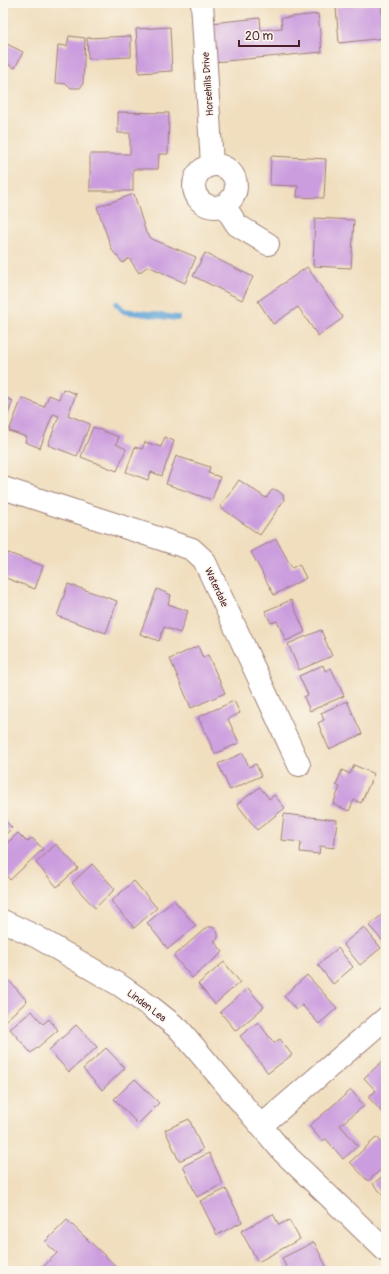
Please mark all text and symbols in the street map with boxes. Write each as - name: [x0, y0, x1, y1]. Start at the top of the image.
- scale bar: [239, 22, 299, 48]
- text: 20 m: [245, 29, 274, 44]
- street label: Horsehills Drive: [200, 52, 216, 116]
- street label: Waterdale: [202, 566, 230, 609]
- street label: Linden Lea: [125, 987, 169, 1025]

